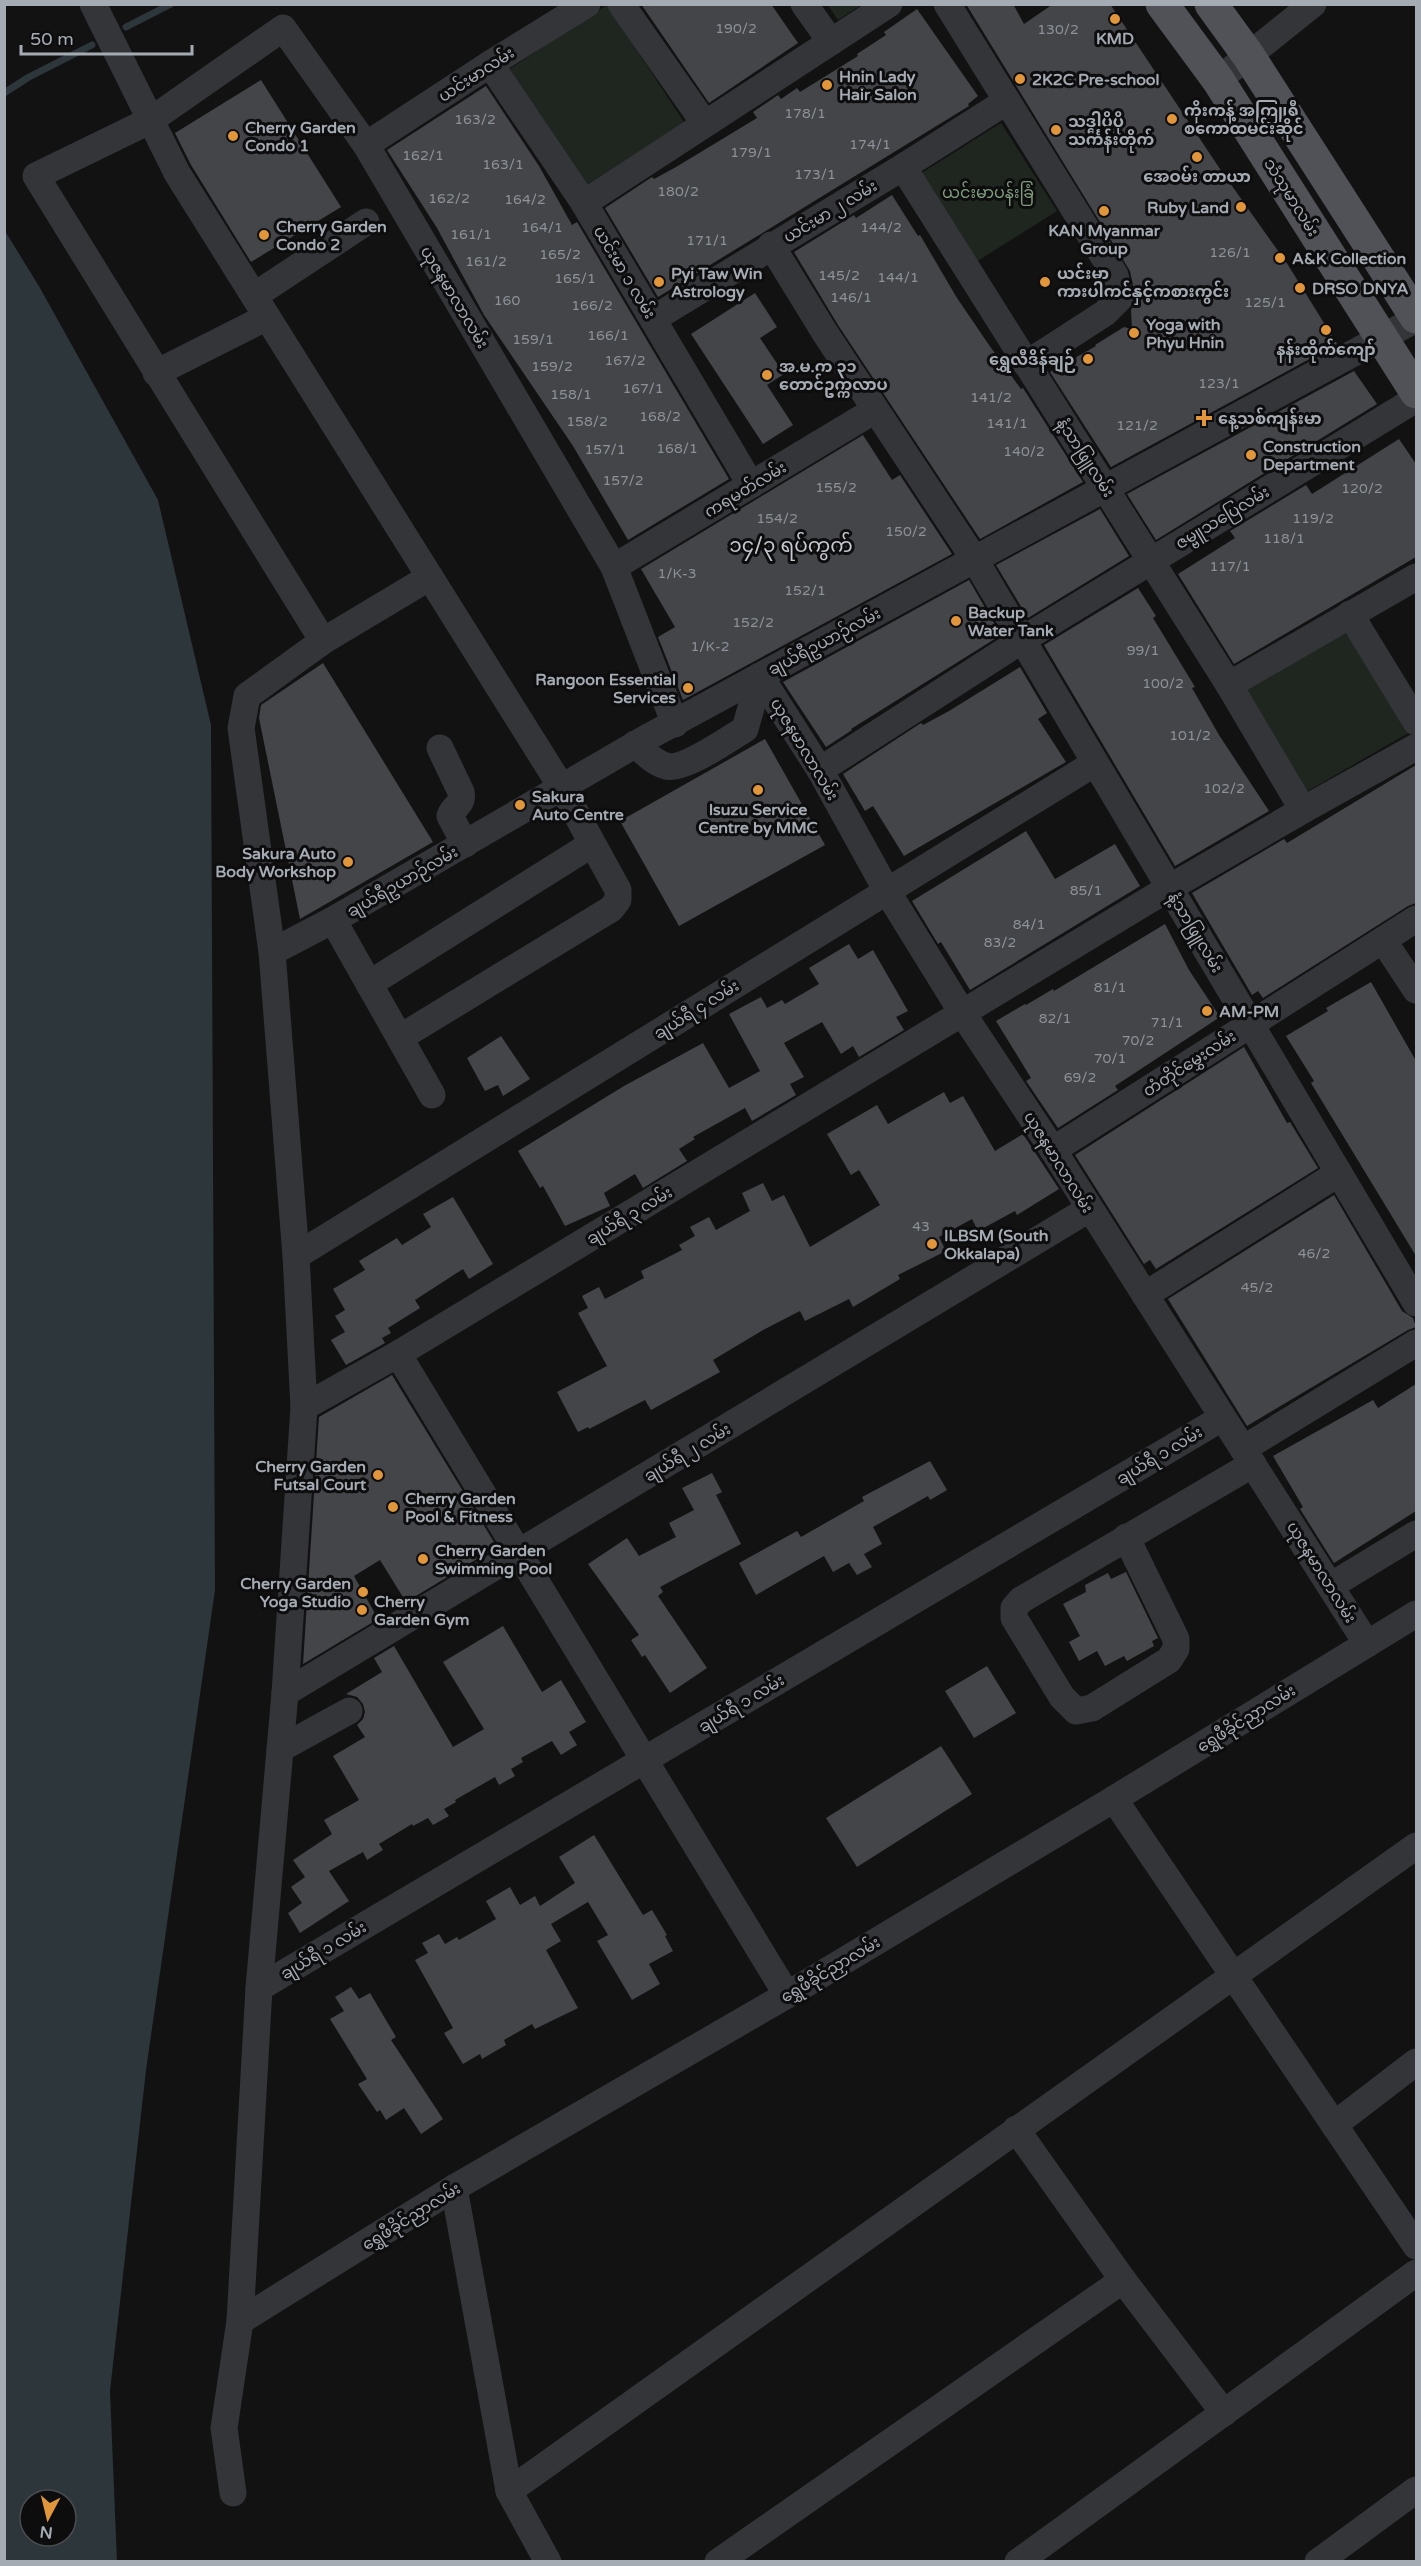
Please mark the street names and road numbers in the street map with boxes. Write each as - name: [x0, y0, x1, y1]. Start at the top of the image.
- street label: ယင်းမာလမ်း: [434, 41, 518, 107]
- street label: သံသုမာလမ်း: [1256, 154, 1325, 242]
- street label: ယင်းမာ ၂ လမ်း: [779, 174, 882, 250]
- street label: ယင်းမာ ၁ လမ်း: [589, 221, 661, 323]
- street label: ယုဇနမာလာလမ်း: [412, 242, 494, 354]
- street label: နံ့သာဖြူလမ်း: [1050, 413, 1120, 503]
- street label: ကရမတ်လမ်း: [700, 456, 792, 525]
- street label: ဇမ္ဗူသပြေလမ်း: [1171, 480, 1275, 557]
- street label: ချယ်ရီဥယာဉ်လမ်း: [764, 602, 886, 683]
- street label: ယုဇနမာလာလမ်း: [762, 694, 844, 806]
- street label: ချယ်ရီဥယာဉ်လမ်း: [342, 840, 463, 924]
- street label: နံ့သာဖြူလမ်း: [1161, 887, 1229, 978]
- street label: ချယ်ရီ ၄ လမ်း: [649, 974, 744, 1046]
- street label: တံတိုင်မွှေးလမ်း: [1138, 1025, 1242, 1105]
- street label: ယုဇနမာလာလမ်း: [1016, 1107, 1099, 1219]
- street label: ချယ်ရီ ၃ လမ်း: [582, 1181, 678, 1252]
- street label: ချယ်ရီ ၂ လမ်း: [640, 1417, 736, 1489]
- street label: ချယ်ရီ ၁ လမ်း: [1112, 1421, 1208, 1492]
- street label: ယုဇနမာလာလမ်း: [1279, 1517, 1362, 1629]
- street label: ချယ်ရီ ၁ လမ်း: [694, 1669, 790, 1740]
- street label: ရွှေဖီခိုင်ညှာလမ်း: [1193, 1679, 1302, 1760]
- street label: ချယ်ရီ ၁ လမ်း: [276, 1916, 372, 1987]
- street label: ရွှေဖီခိုင်ညှာလမ်း: [776, 1931, 886, 2011]
- street label: ရွှေဖီခိုင်ညှာလမ်း: [358, 2177, 467, 2258]

